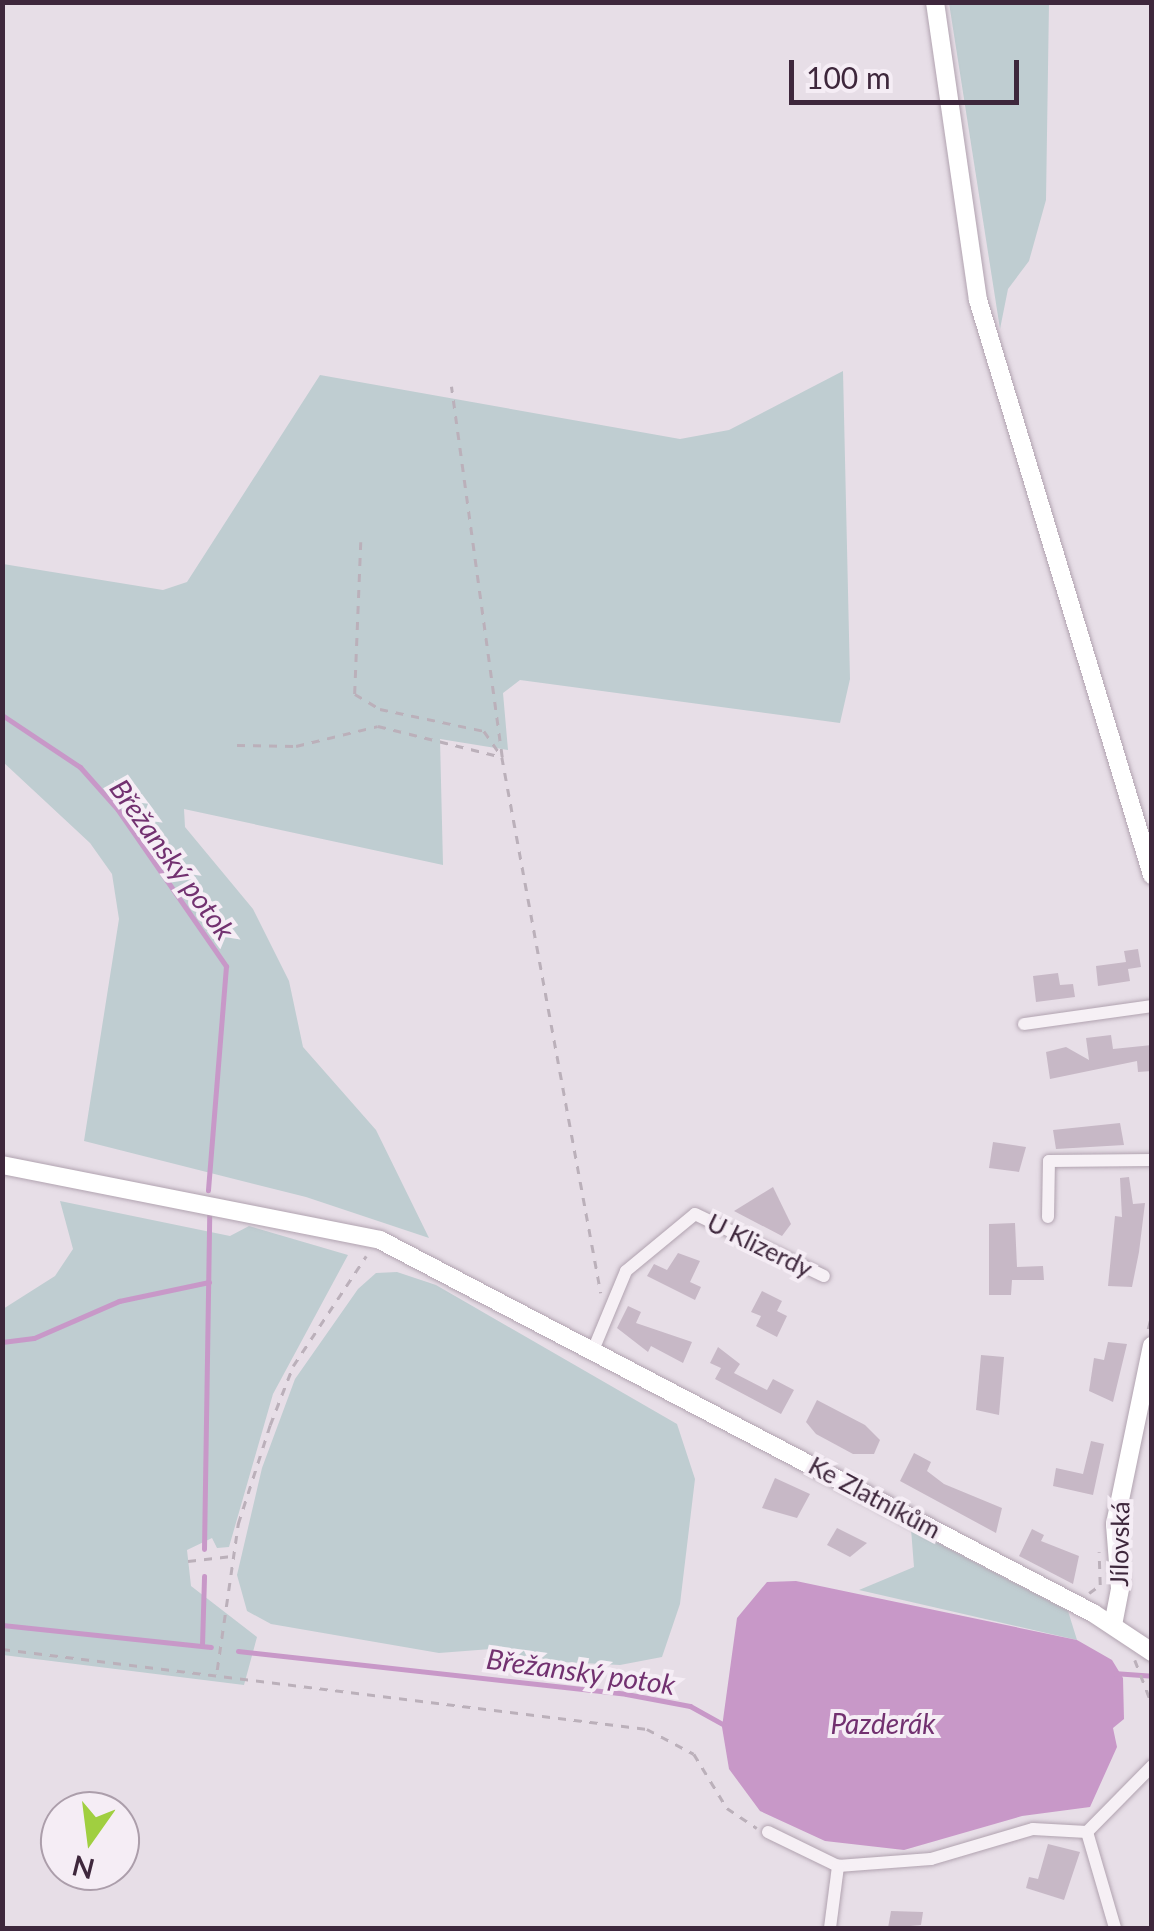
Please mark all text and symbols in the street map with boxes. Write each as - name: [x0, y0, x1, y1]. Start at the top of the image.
- scale bar: [794, 40, 1024, 102]
- text: 100 m: [806, 59, 891, 95]
- water label: Břežanský potok: [103, 772, 243, 946]
- street label: U Klizerdy: [703, 1207, 817, 1283]
- street label: Ke Zlatníkům: [804, 1450, 946, 1544]
- street label: Jílovská: [1103, 1501, 1135, 1587]
- water label: Břežanský potok: [484, 1641, 678, 1701]
- water label: Pazderák: [830, 1706, 936, 1740]
- north arrow: [40, 1791, 140, 1891]
- text: N: [69, 1849, 98, 1887]

